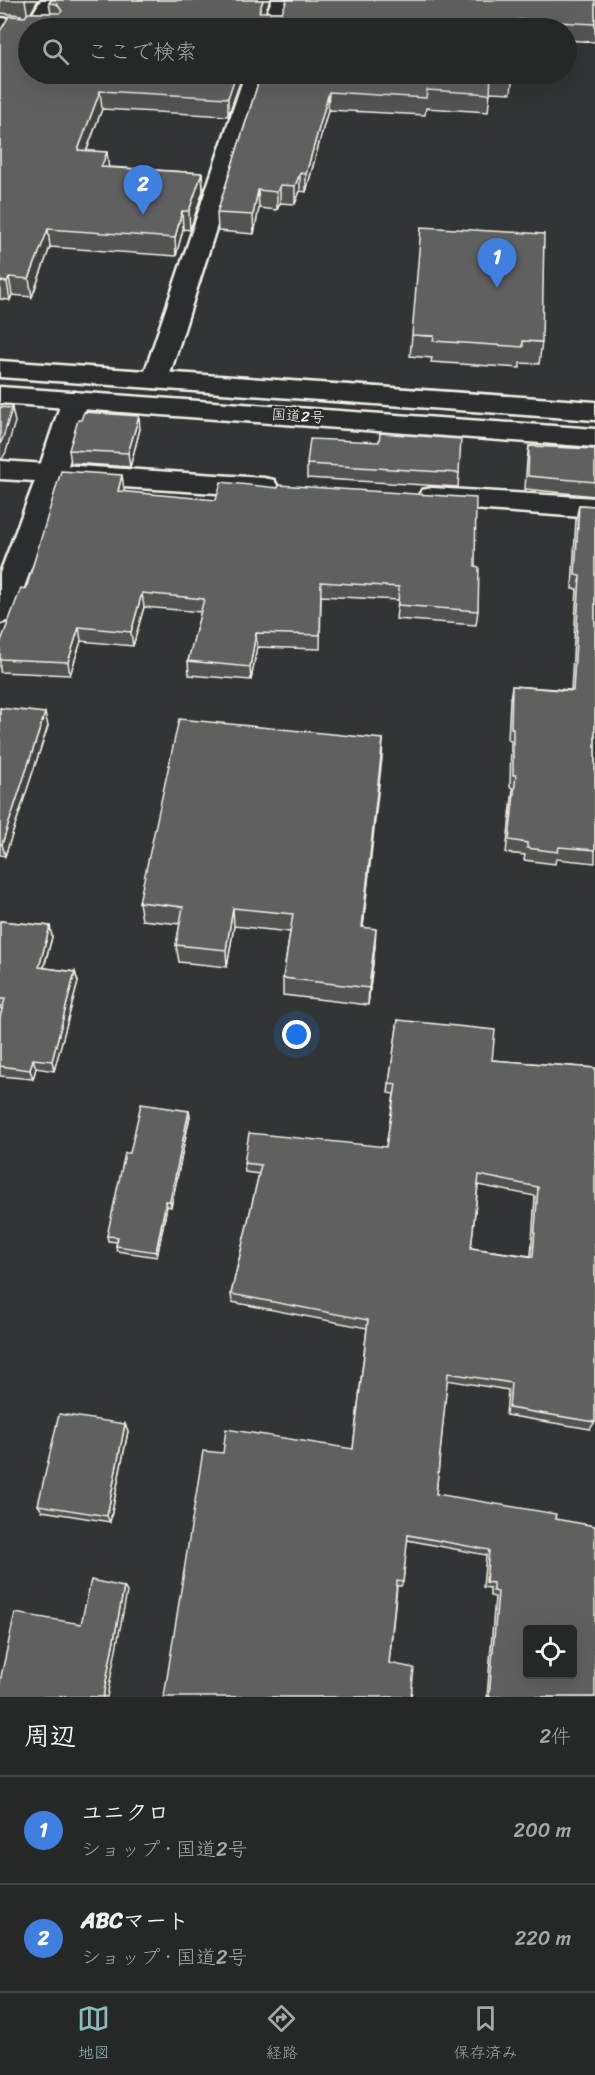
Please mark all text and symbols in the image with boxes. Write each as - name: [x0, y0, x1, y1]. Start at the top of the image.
- search box: [18, 18, 577, 84]
- text: ここで検索: [87, 32, 197, 71]
- icon: search: [39, 35, 72, 68]
- pin: 2: [124, 166, 162, 215]
- pin: 1: [478, 238, 516, 288]
- street label: 国道2号: [270, 401, 326, 431]
- your location: [282, 1020, 311, 1049]
- map controls: [523, 1625, 577, 1679]
- button: locate: [523, 1625, 577, 1679]
- text: 周辺: [24, 1713, 76, 1759]
- text: 2件: [539, 1719, 571, 1754]
- text: ユニクロ: [81, 1793, 169, 1832]
- text: 1: [39, 1813, 48, 1848]
- text: 200 m: [514, 1813, 571, 1848]
- text: ショップ · 国道2号: [81, 1832, 248, 1867]
- text: ABCマート: [81, 1901, 189, 1940]
- text: 2: [38, 1921, 49, 1956]
- text: 220 m: [515, 1921, 571, 1956]
- text: ショップ · 国道2号: [81, 1940, 248, 1975]
- tab: 地図: [77, 2002, 110, 2067]
- tab: 経路: [265, 2002, 298, 2067]
- tab: 保存済み: [453, 2002, 517, 2067]

